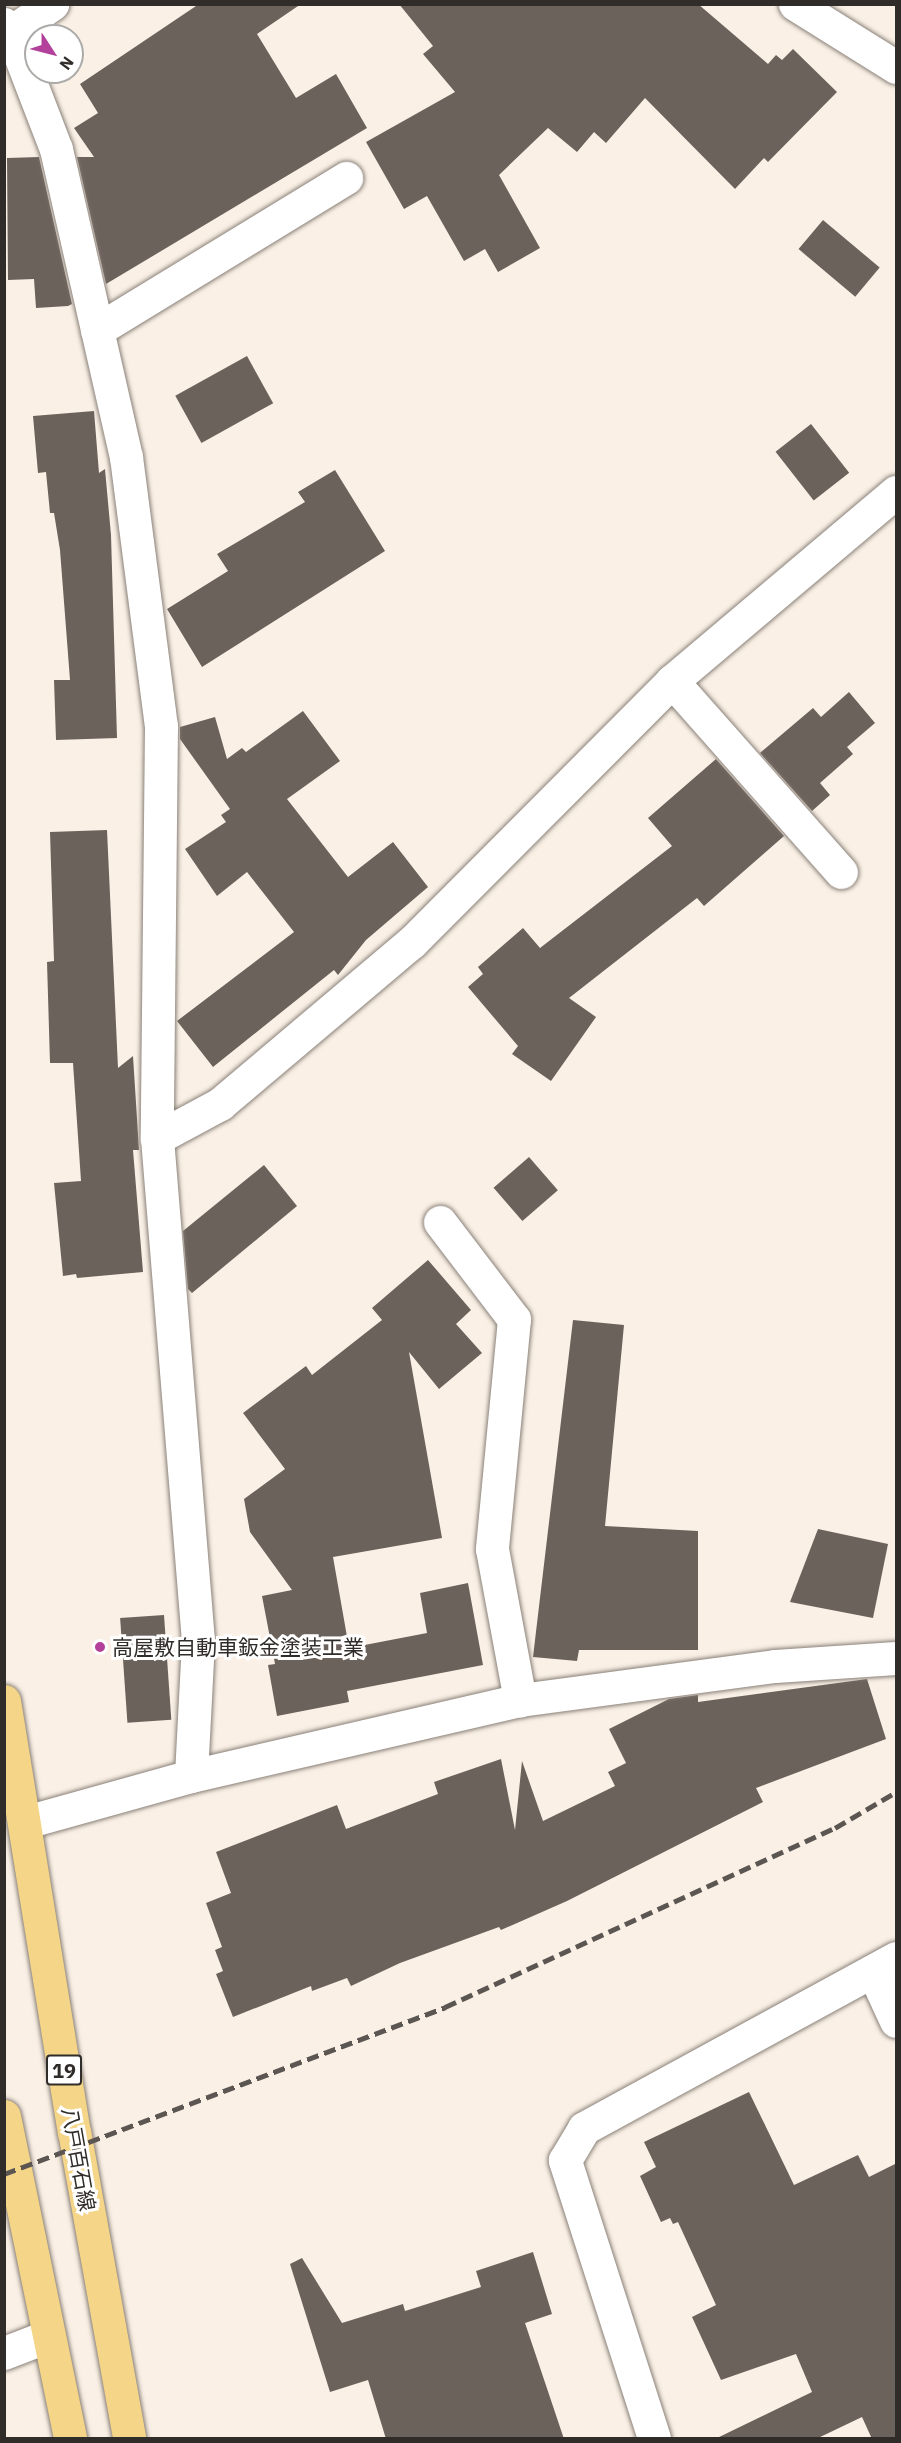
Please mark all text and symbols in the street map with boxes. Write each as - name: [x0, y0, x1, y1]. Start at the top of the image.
- north arrow: [24, 24, 84, 84]
- text: N: [55, 53, 78, 74]
- place label: 高屋敷自動車鈑金塗装工業: [112, 1634, 364, 1660]
- marker: 高屋敷自動車鈑金塗装工業: [93, 1640, 107, 1654]
- road number: 19: [46, 2053, 82, 2087]
- street label: 八戸百石線: [57, 2105, 101, 2213]

